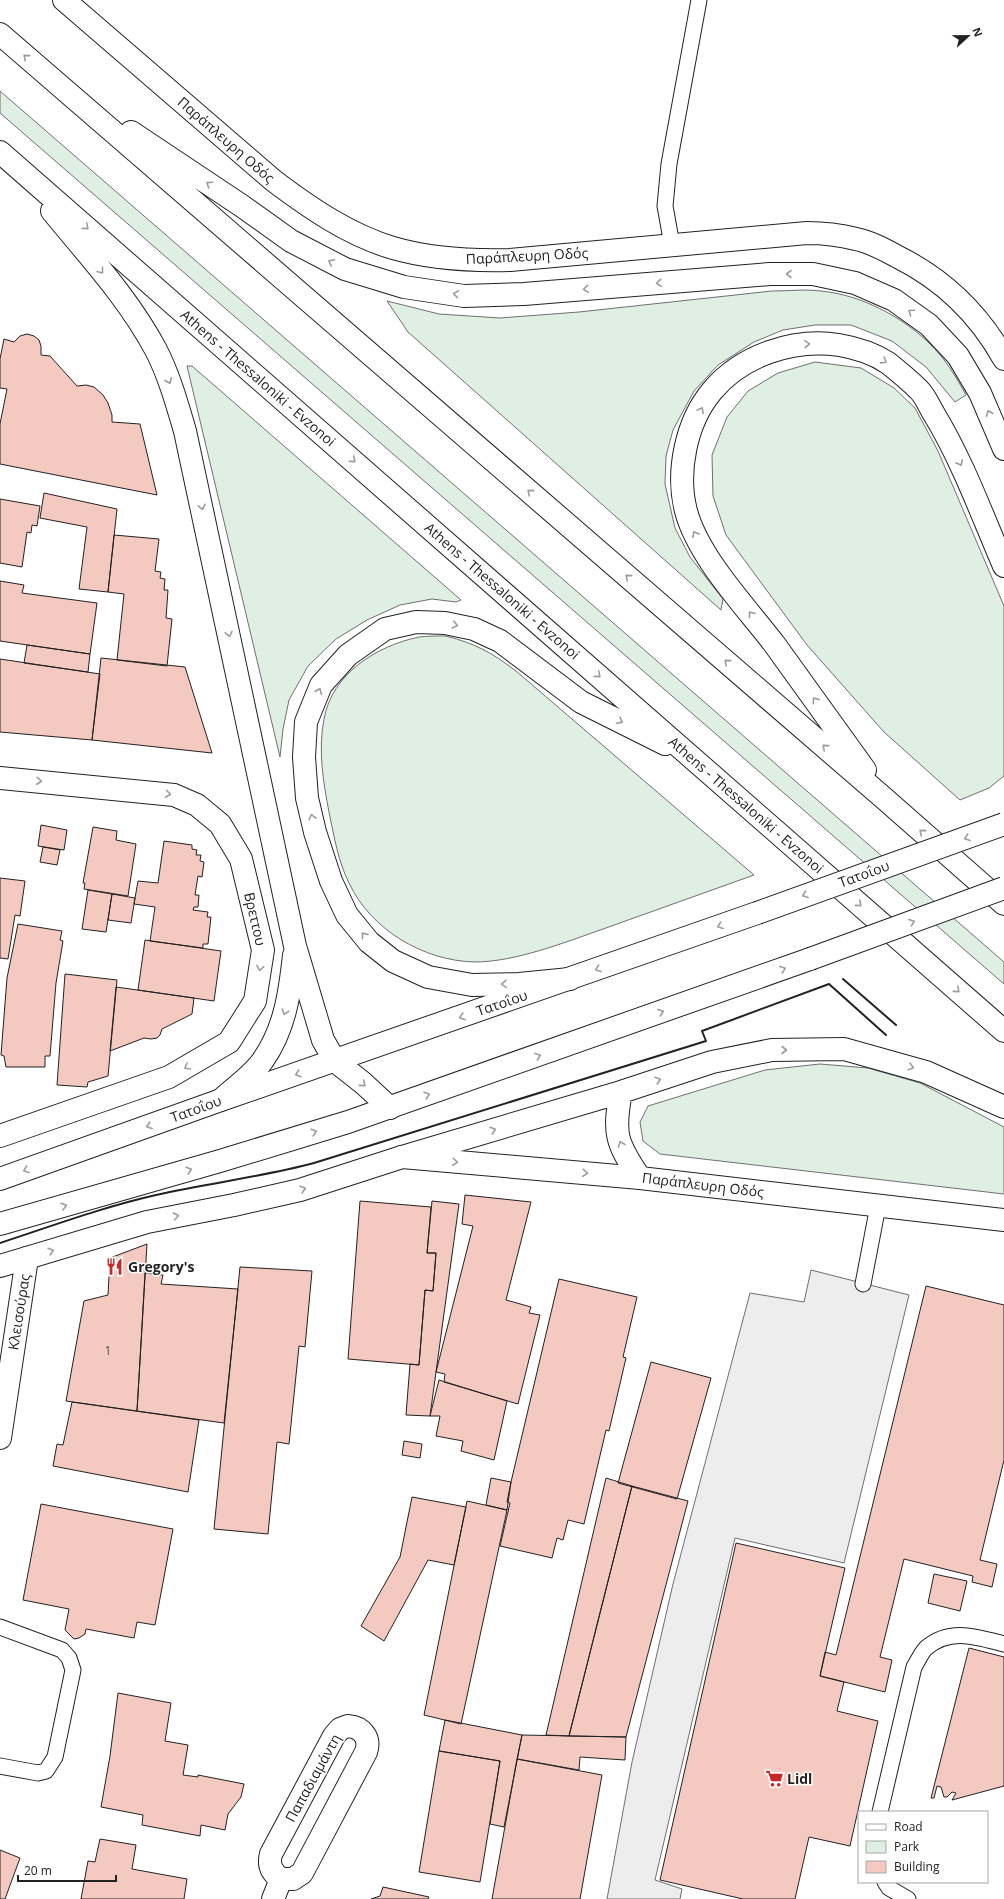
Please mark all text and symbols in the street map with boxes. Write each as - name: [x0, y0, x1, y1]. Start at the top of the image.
- north arrow: [948, 16, 988, 56]
- text: N: [969, 25, 986, 39]
- one-way arrow: [23, 54, 30, 61]
- street label: Παράπλευρη Οδός: [174, 92, 279, 187]
- one-way arrow: [206, 181, 213, 189]
- one-way arrow: [81, 223, 89, 230]
- street label: Παράπλευρη Οδός: [465, 243, 589, 268]
- one-way arrow: [328, 259, 336, 267]
- one-way arrow: [96, 267, 103, 274]
- one-way arrow: [786, 270, 792, 278]
- one-way arrow: [656, 278, 662, 287]
- one-way arrow: [583, 284, 589, 293]
- one-way arrow: [453, 290, 459, 299]
- street label: Athens - Thessaloniki - Evzonoi: [177, 305, 340, 450]
- one-way arrow: [908, 310, 915, 317]
- one-way arrow: [804, 340, 810, 349]
- one-way arrow: [879, 356, 886, 363]
- one-way arrow: [164, 377, 172, 384]
- one-way arrow: [696, 407, 704, 414]
- one-way arrow: [986, 410, 994, 418]
- one-way arrow: [348, 456, 355, 463]
- one-way arrow: [955, 459, 963, 466]
- one-way arrow: [527, 490, 535, 497]
- one-way arrow: [197, 503, 205, 510]
- street label: Athens - Thessaloniki - Evzonoi: [421, 518, 584, 663]
- one-way arrow: [692, 531, 700, 538]
- one-way arrow: [626, 575, 633, 582]
- one-way arrow: [748, 611, 756, 618]
- one-way arrow: [451, 620, 458, 628]
- one-way arrow: [225, 631, 233, 637]
- one-way arrow: [724, 660, 731, 667]
- one-way arrow: [593, 670, 601, 678]
- one-way arrow: [314, 687, 322, 695]
- one-way arrow: [812, 697, 819, 704]
- one-way arrow: [615, 716, 623, 724]
- street label: Athens - Thessaloniki - Evzonoi: [665, 732, 828, 877]
- one-way arrow: [822, 744, 830, 752]
- one-way arrow: [36, 777, 42, 786]
- one-way arrow: [165, 789, 171, 798]
- one-way arrow: [308, 814, 316, 821]
- one-way arrow: [920, 829, 927, 836]
- one-way arrow: [964, 833, 971, 841]
- street label: Τατοΐου: [836, 856, 892, 892]
- street label: Βρεττου: [240, 890, 271, 948]
- one-way arrow: [802, 891, 809, 899]
- one-way arrow: [855, 899, 862, 906]
- one-way arrow: [909, 918, 916, 926]
- one-way arrow: [717, 921, 724, 929]
- one-way arrow: [361, 933, 368, 940]
- one-way arrow: [256, 965, 265, 972]
- one-way arrow: [594, 965, 601, 973]
- one-way arrow: [780, 965, 787, 973]
- one-way arrow: [501, 980, 507, 989]
- street label: Τατοΐου: [474, 985, 530, 1020]
- one-way arrow: [952, 985, 960, 992]
- one-way arrow: [281, 1008, 290, 1015]
- one-way arrow: [657, 1008, 664, 1017]
- one-way arrow: [458, 1012, 465, 1021]
- one-way arrow: [781, 1046, 787, 1054]
- one-way arrow: [535, 1052, 542, 1060]
- one-way arrow: [184, 1062, 191, 1069]
- one-way arrow: [908, 1063, 914, 1071]
- one-way arrow: [294, 1069, 301, 1077]
- one-way arrow: [654, 1076, 661, 1084]
- one-way arrow: [359, 1079, 366, 1086]
- street label: Τατοΐου: [168, 1091, 224, 1127]
- one-way arrow: [424, 1091, 431, 1100]
- one-way arrow: [145, 1121, 152, 1129]
- one-way arrow: [489, 1126, 496, 1135]
- one-way arrow: [310, 1128, 317, 1137]
- one-way arrow: [617, 1140, 625, 1147]
- one-way arrow: [452, 1157, 458, 1166]
- one-way arrow: [23, 1165, 30, 1173]
- one-way arrow: [186, 1166, 193, 1175]
- one-way arrow: [582, 1168, 588, 1177]
- street label: Παράπλευρη Οδός: [641, 1168, 765, 1201]
- one-way arrow: [299, 1185, 306, 1194]
- one-way arrow: [61, 1202, 68, 1211]
- one-way arrow: [173, 1212, 179, 1221]
- one-way arrow: [47, 1247, 54, 1256]
- restaurant icon: Gregory's: [105, 1257, 125, 1277]
- place label: Gregory's: [128, 1257, 194, 1276]
- street label: Κλεισούρας: [3, 1272, 34, 1351]
- house number: 1: [105, 1342, 111, 1359]
- street label: Παπαδιαμάντη: [280, 1730, 345, 1825]
- supermarket icon: Lidl: [764, 1769, 784, 1789]
- place label: Lidl: [787, 1769, 812, 1788]
- legend: [858, 1811, 988, 1883]
- text: Road: [894, 1818, 923, 1835]
- text: Park: [894, 1838, 920, 1855]
- scale bar: [18, 1857, 116, 1883]
- text: Building: [894, 1858, 940, 1875]
- text: 20 m: [24, 1862, 52, 1879]

